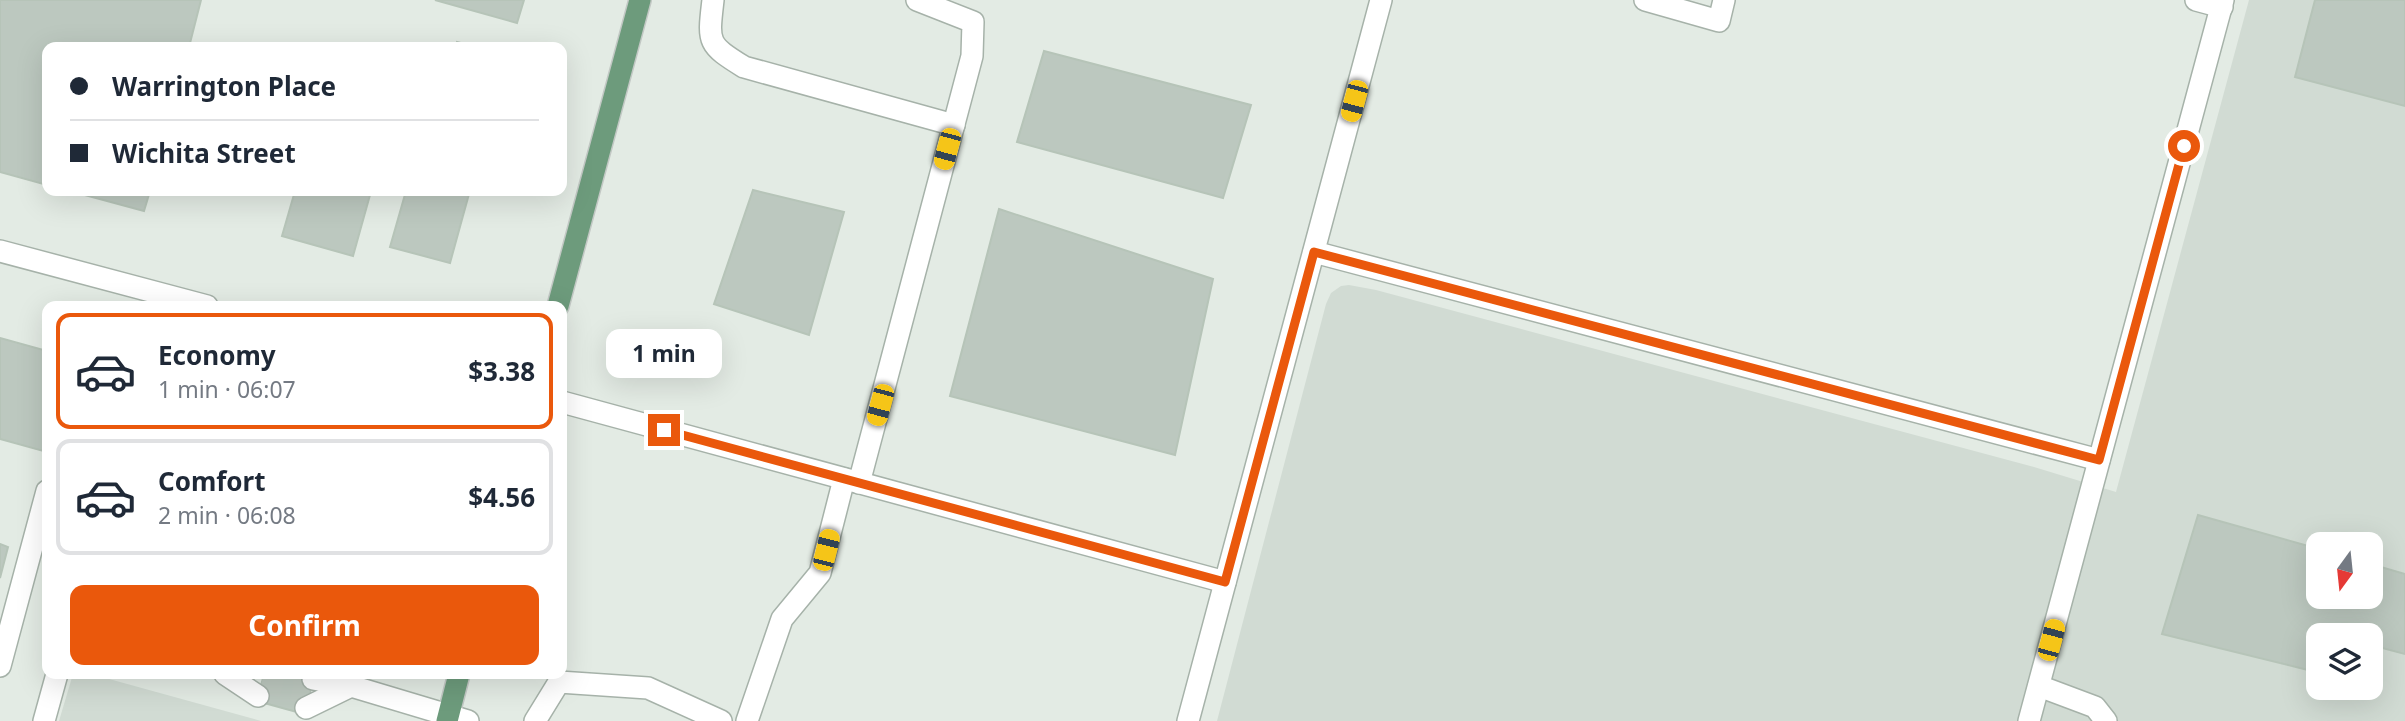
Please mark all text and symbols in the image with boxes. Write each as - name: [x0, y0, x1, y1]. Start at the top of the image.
- text: Warrington Place: [112, 68, 336, 104]
- car: [1339, 78, 1370, 124]
- car: [932, 126, 963, 172]
- route start: [2168, 130, 2200, 162]
- text: Wichita Street: [112, 135, 296, 171]
- callout: 1 min: [606, 328, 722, 378]
- text: Economy: [158, 337, 276, 373]
- text: 1 min: [632, 337, 696, 369]
- icon: car: [74, 340, 137, 403]
- text: $3.38: [468, 353, 535, 389]
- text: 1 min · 06:07: [158, 373, 296, 405]
- car: [865, 382, 896, 428]
- route end: [648, 414, 680, 446]
- text: Comfort: [158, 463, 266, 499]
- icon: car: [74, 466, 137, 529]
- text: $4.56: [468, 479, 535, 515]
- text: 2 min · 06:08: [158, 499, 296, 531]
- car: [811, 527, 842, 573]
- north arrow: [2306, 532, 2384, 609]
- map controls: [2306, 532, 2383, 700]
- button: Confirm: [70, 585, 539, 665]
- car: [2036, 617, 2067, 663]
- button: layers: [2306, 623, 2383, 700]

